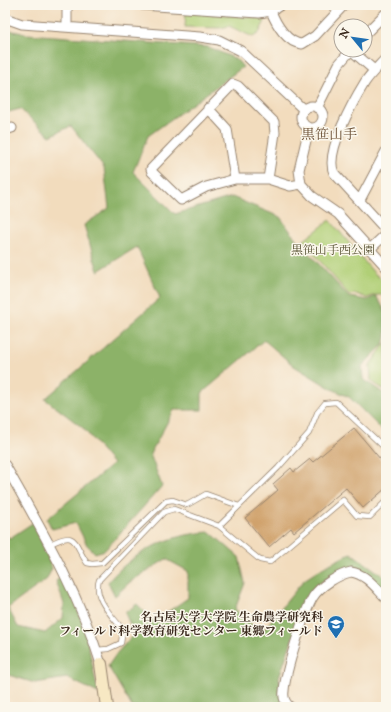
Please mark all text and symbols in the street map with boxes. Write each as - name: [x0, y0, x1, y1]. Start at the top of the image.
- north arrow: [333, 18, 373, 58]
- text: N: [336, 26, 354, 42]
- district label: 黒笹山手: [301, 126, 357, 144]
- park label: 黒笹山手西公園: [291, 243, 375, 258]
- place label: 名古屋大学大学院 生命農学研究科 フィールド科学教育研究センター 東郷フィールド: [59, 610, 324, 639]
- school or university icon: 名古屋大学大学院 生命農学研究科 フィールド科学教育研究センター 東郷フィールド: [326, 614, 346, 639]

